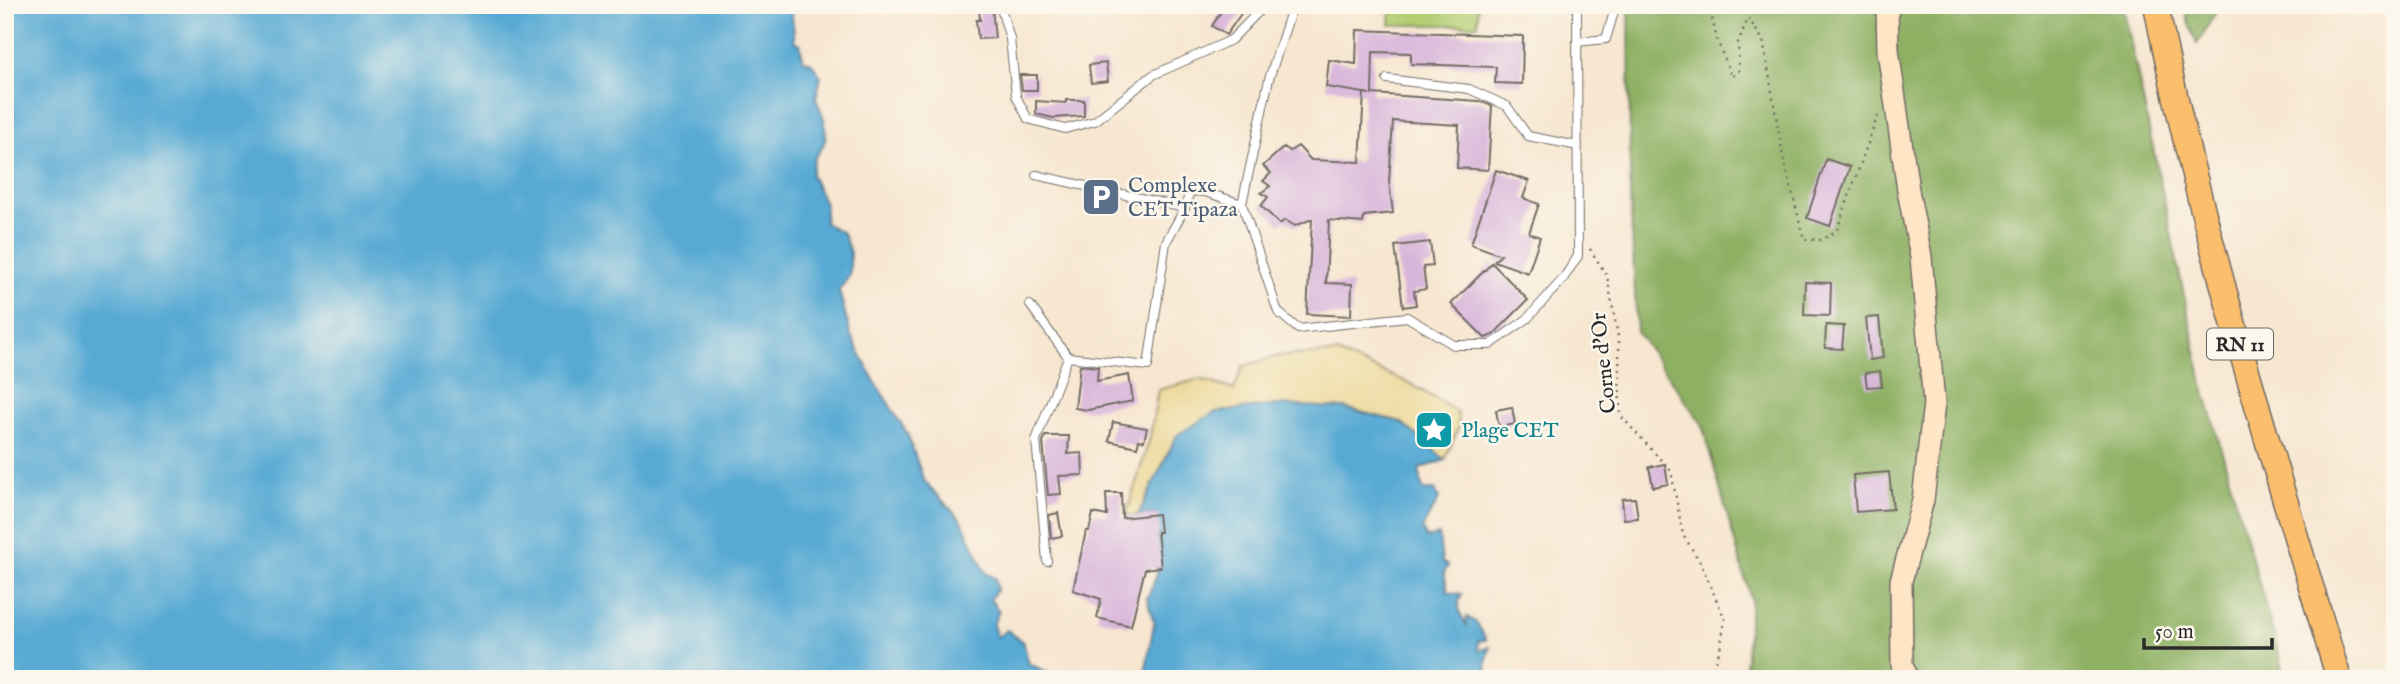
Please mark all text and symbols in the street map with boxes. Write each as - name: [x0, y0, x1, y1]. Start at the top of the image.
- place label: Complexe CET Tipaza: [1128, 173, 1238, 224]
- parking icon: Complexe CET Tipaza: [1080, 176, 1122, 218]
- street label: Corne d'Or: [1586, 311, 1623, 415]
- road number: RN 11: [2207, 328, 2273, 360]
- place icon: Plage CET: [1413, 409, 1455, 451]
- place label: Plage CET: [1461, 418, 1559, 445]
- scale bar: [2144, 607, 2272, 651]
- text: 50 m: [2155, 619, 2194, 646]

